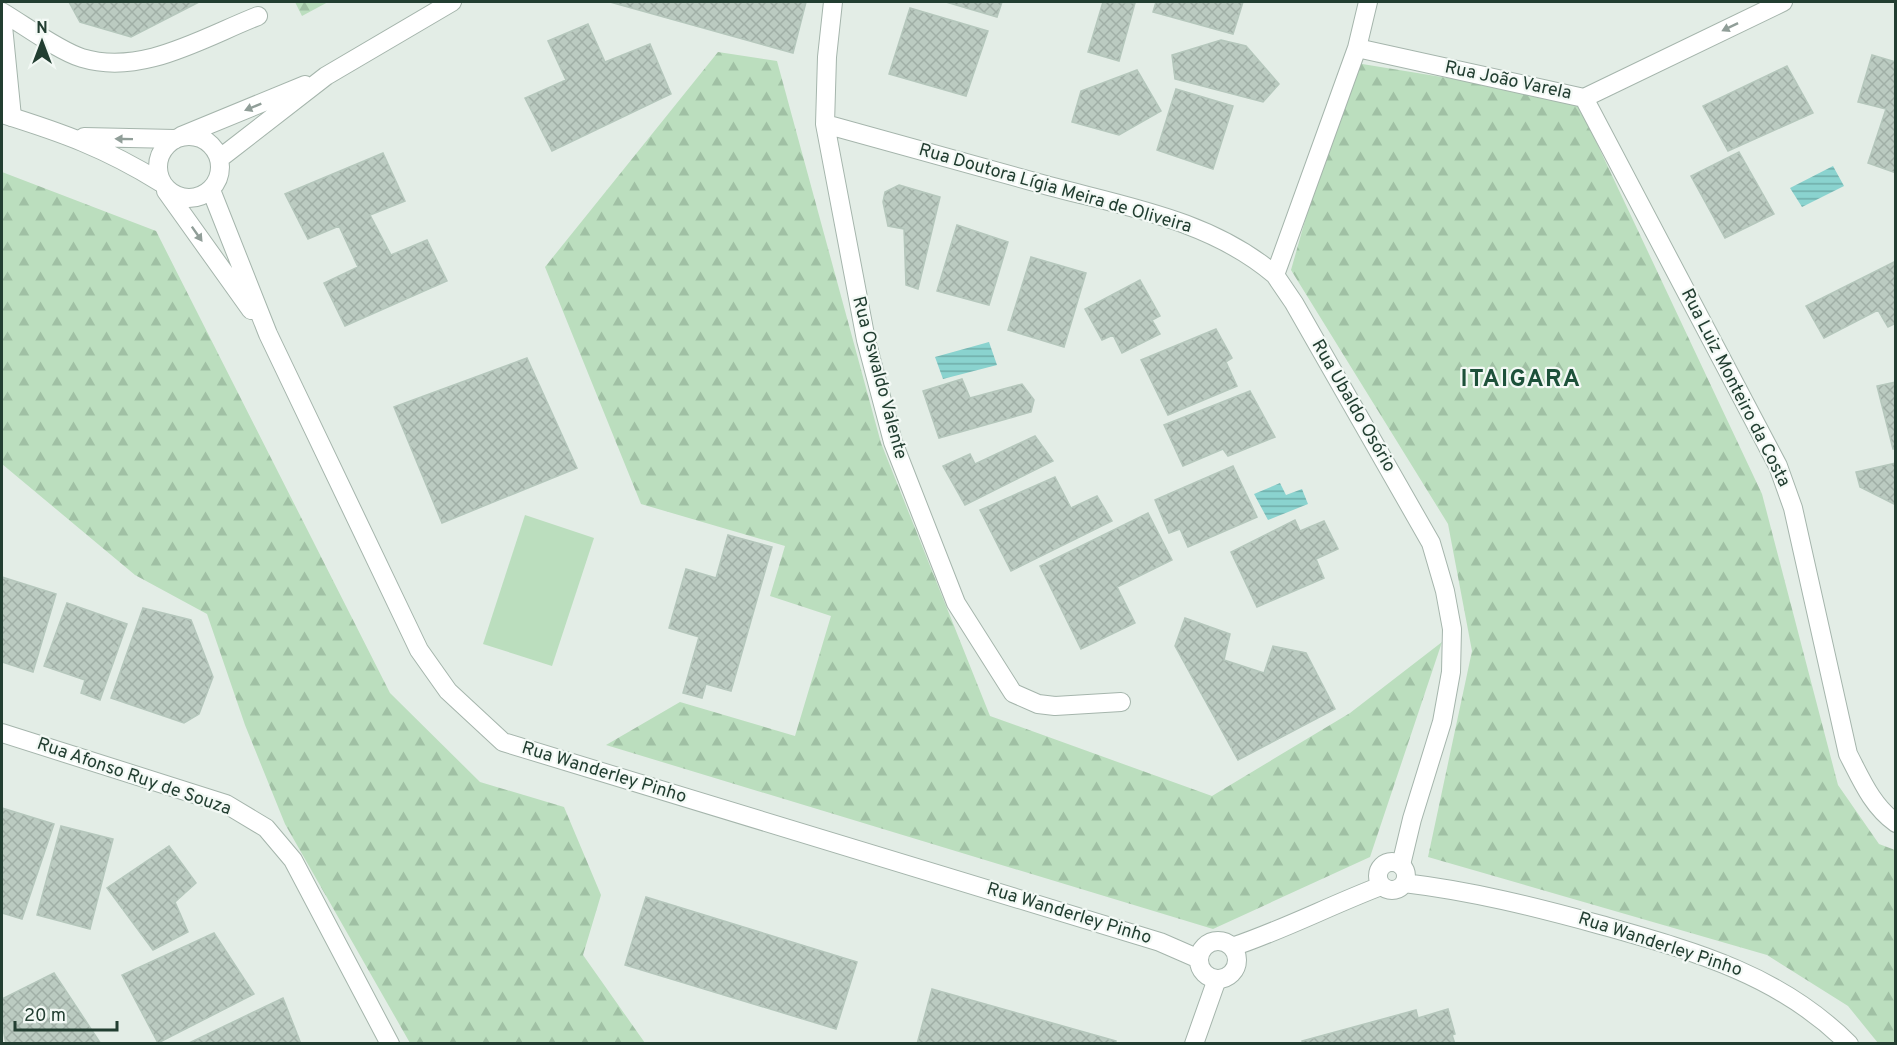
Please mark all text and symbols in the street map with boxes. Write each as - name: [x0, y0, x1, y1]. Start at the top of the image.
- north arrow: [12, 12, 72, 72]
- text: N: [36, 19, 48, 39]
- one-way arrow: [1721, 22, 1738, 32]
- street label: Rua João Varela: [1442, 56, 1574, 106]
- one-way arrow: [244, 103, 262, 112]
- one-way arrow: [115, 134, 134, 143]
- street label: Rua Doutora Lígia Meira de Oliveira: [916, 139, 1194, 239]
- one-way arrow: [191, 226, 203, 242]
- street label: Rua Luiz Monteiro da Costa: [1675, 285, 1795, 491]
- street label: Rua Oswaldo Valente: [846, 294, 912, 462]
- street label: Rua Ubaldo Osório: [1306, 336, 1400, 476]
- district label: ITAIGARA: [1461, 365, 1581, 395]
- street label: Rua Afonso Ruy de Souza: [34, 733, 234, 821]
- street label: Rua Wanderley Pinho: [519, 737, 689, 809]
- street label: Rua Wanderley Pinho: [984, 878, 1154, 950]
- street label: Rua Wanderley Pinho: [1575, 908, 1745, 982]
- scale bar: [15, 994, 117, 1032]
- text: 20 m: [24, 1005, 66, 1028]

